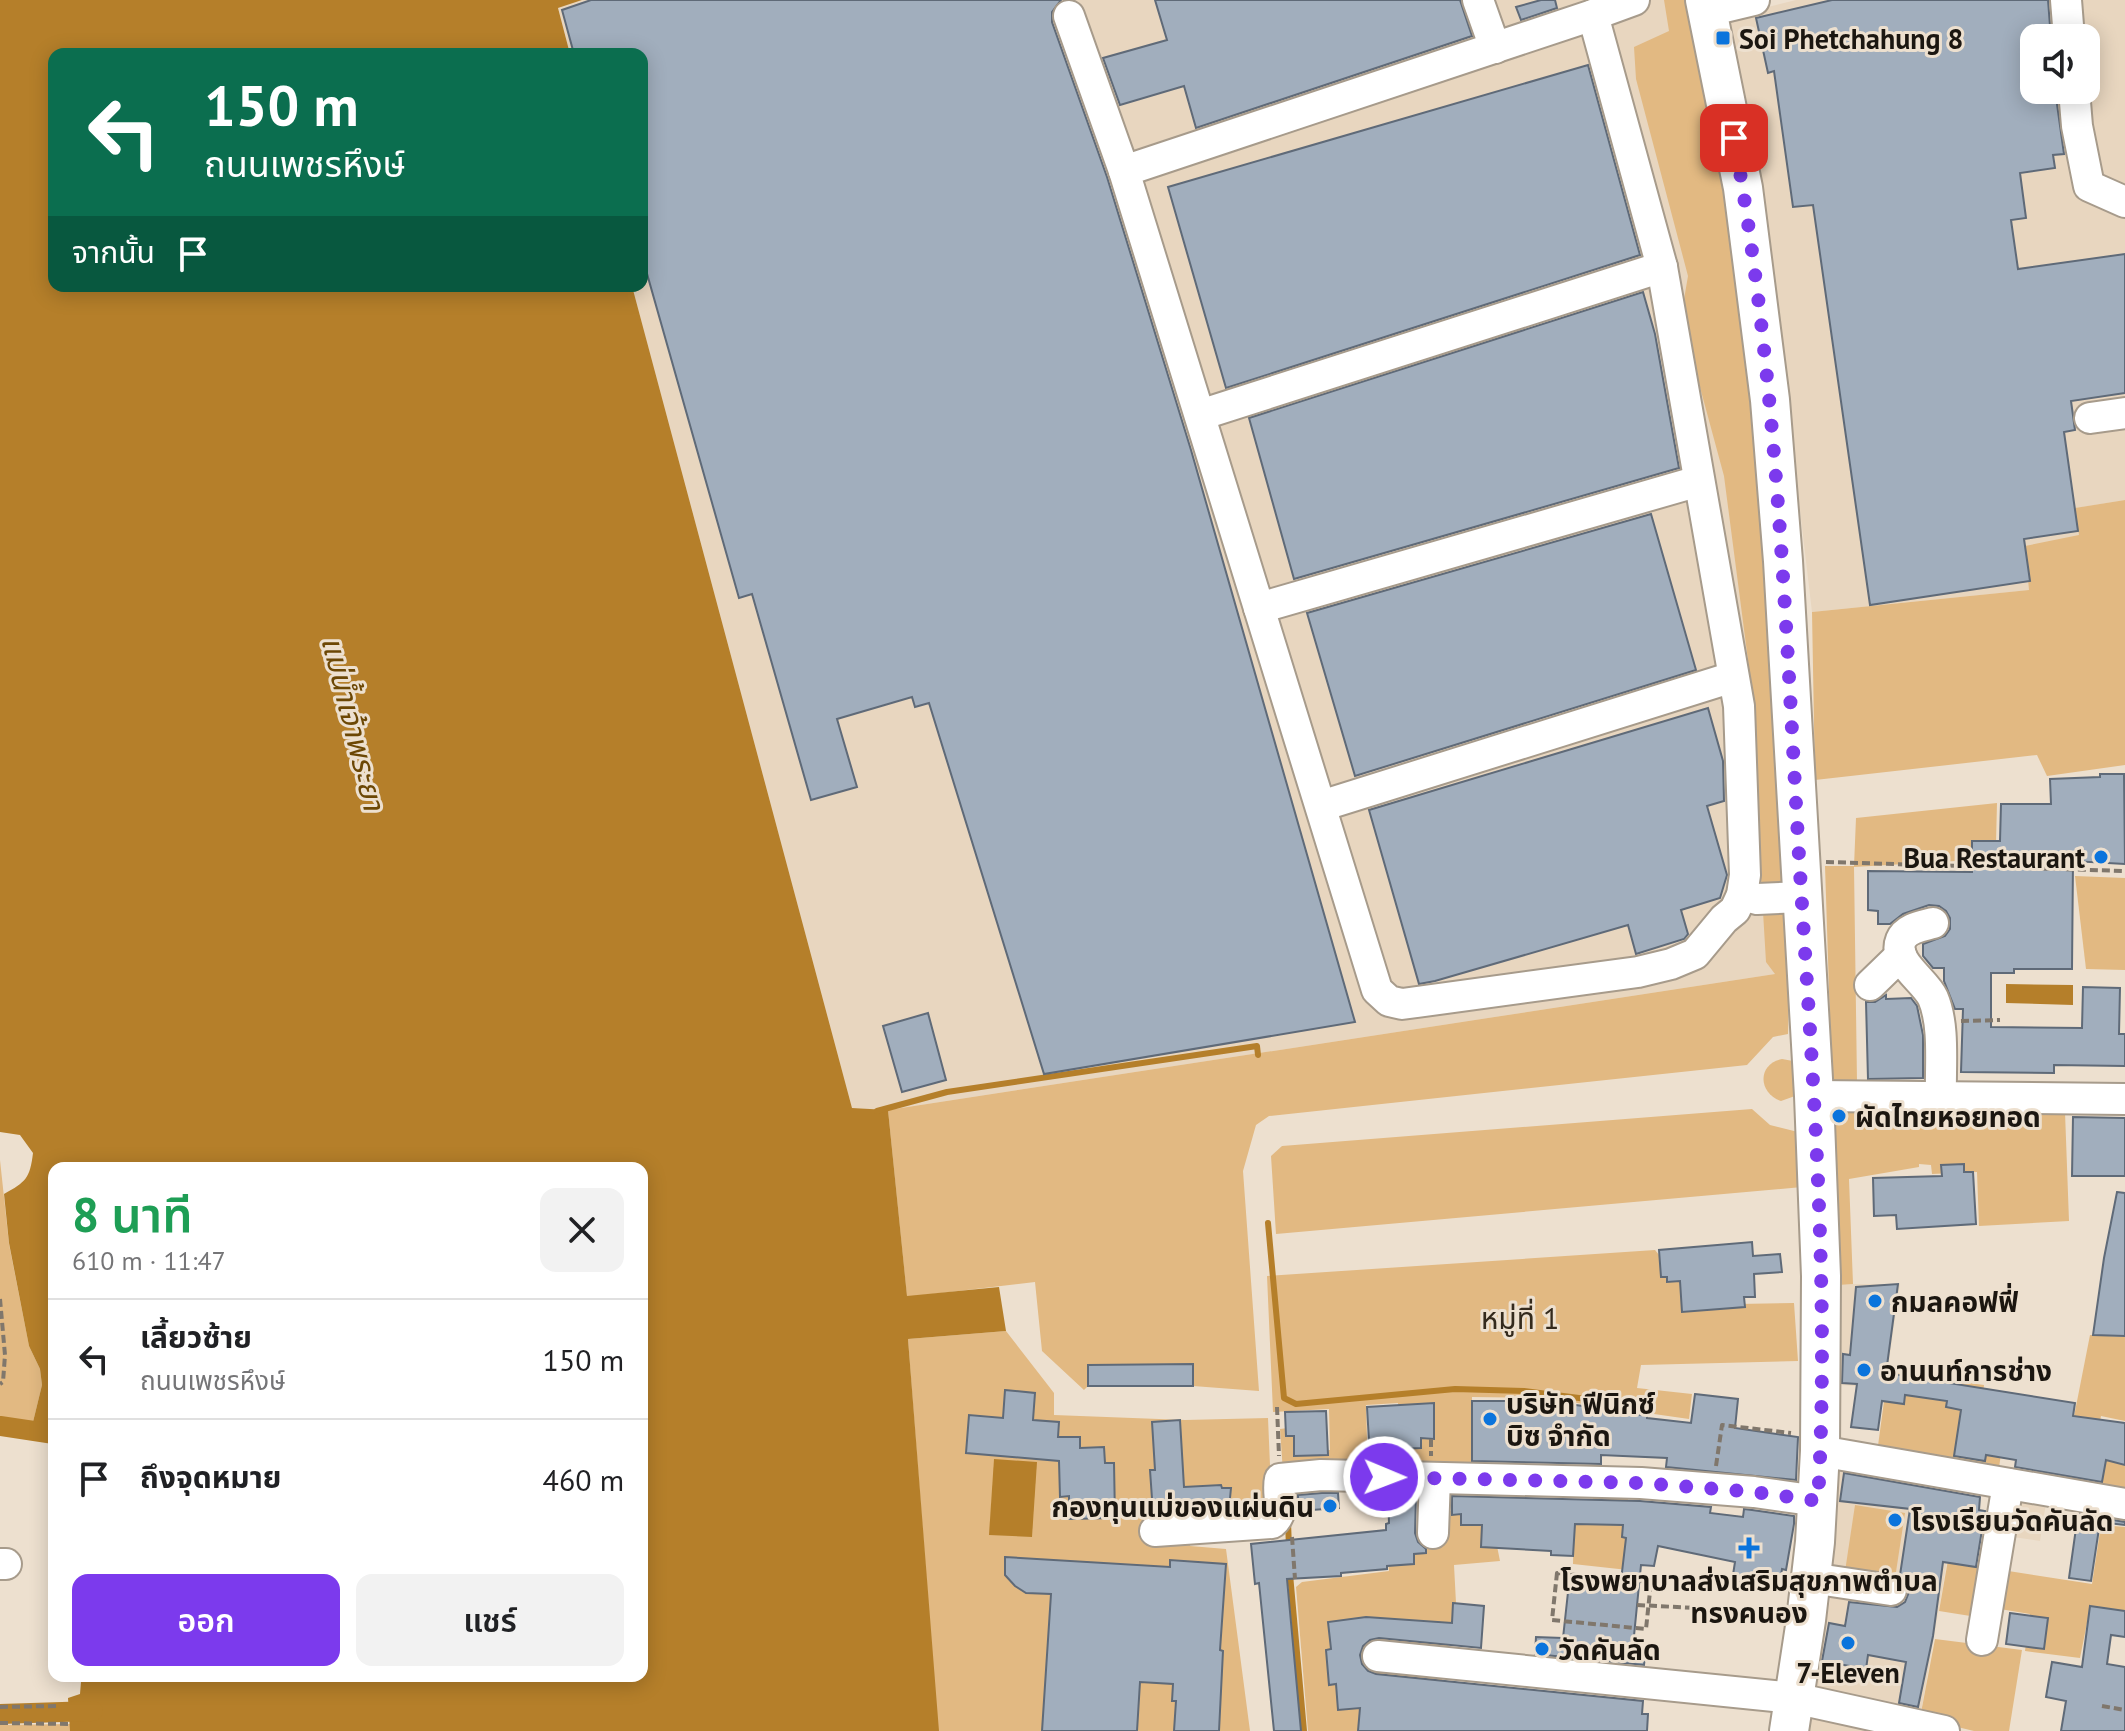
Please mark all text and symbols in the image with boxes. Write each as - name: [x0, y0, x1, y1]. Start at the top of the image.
- place label: Soi Phetchahung 8: [1739, 20, 1963, 57]
- map controls: [2020, 24, 2100, 104]
- button: sound: [2020, 24, 2100, 104]
- marker: Soi Phetchahung 8: [1714, 29, 1732, 47]
- text: 150 m: [204, 69, 359, 141]
- icon: left: [72, 80, 176, 184]
- pin: [1700, 104, 1768, 172]
- icon: arrive: [1712, 116, 1756, 160]
- text: ถนนเพชรหึงษ์: [204, 140, 406, 187]
- text: จากนั้น: [72, 232, 155, 271]
- icon: arrive: [171, 232, 215, 276]
- water label: แม่น้ำเจ้าพระยา: [314, 632, 395, 816]
- place label: Bua Restaurant: [1903, 839, 2085, 876]
- marker: Bua Restaurant: [2092, 848, 2110, 866]
- place label: ผัดไทยหอยทอด: [1855, 1098, 2041, 1135]
- marker: ผัดไทยหอยทอด: [1830, 1107, 1848, 1125]
- text: 8 นาที: [72, 1183, 192, 1245]
- button: close: [540, 1188, 624, 1272]
- text: 610 m · 11:47: [72, 1244, 226, 1277]
- place label: กมลคอฟฟี่: [1891, 1282, 2018, 1320]
- marker: กมลคอฟฟี่: [1866, 1292, 1884, 1310]
- district label: หมู่ที่ 1: [1481, 1298, 1559, 1337]
- text: เลี้ยวซ้าย: [140, 1317, 252, 1356]
- icon: left: [72, 1337, 116, 1381]
- text: 150 m: [543, 1340, 624, 1379]
- place label: อานนท์การช่าง: [1880, 1352, 2052, 1389]
- marker: อานนท์การช่าง: [1855, 1361, 1873, 1379]
- text: ถนนเพชรหึงษ์: [140, 1364, 286, 1397]
- place label: บริษัท ฟีนิกซ์ บิซ จำกัด: [1506, 1385, 1656, 1454]
- marker: บริษัท ฟีนิกซ์ บิซ จำกัด: [1481, 1410, 1499, 1428]
- position arrow: [1342, 1435, 1426, 1519]
- icon: arrive: [72, 1457, 116, 1501]
- text: ถึงจุดหมาย: [140, 1457, 281, 1496]
- text: 460 m: [543, 1460, 624, 1499]
- place label: กองทุนแม่ของแผ่นดิน: [1052, 1488, 1314, 1525]
- marker: กองทุนแม่ของแผ่นดิน: [1321, 1497, 1339, 1515]
- place label: โรงเรียนวัดคันลัด: [1911, 1502, 2113, 1539]
- marker: โรงเรียนวัดคันลัด: [1886, 1511, 1904, 1529]
- marker: โรงพยาบาลส่งเสริมสุขภาพตำบล ทรงคนอง: [1738, 1537, 1760, 1559]
- place label: โรงพยาบาลส่งเสริมสุขภาพตำบล ทรงคนอง: [1560, 1562, 1938, 1631]
- button: ออก: [72, 1574, 340, 1666]
- button: แชร์: [356, 1574, 624, 1666]
- place label: วัดคันลัด: [1558, 1631, 1661, 1668]
- marker: 7-Eleven: [1839, 1634, 1857, 1652]
- marker: วัดคันลัด: [1533, 1640, 1551, 1658]
- place label: 7-Eleven: [1796, 1654, 1900, 1691]

